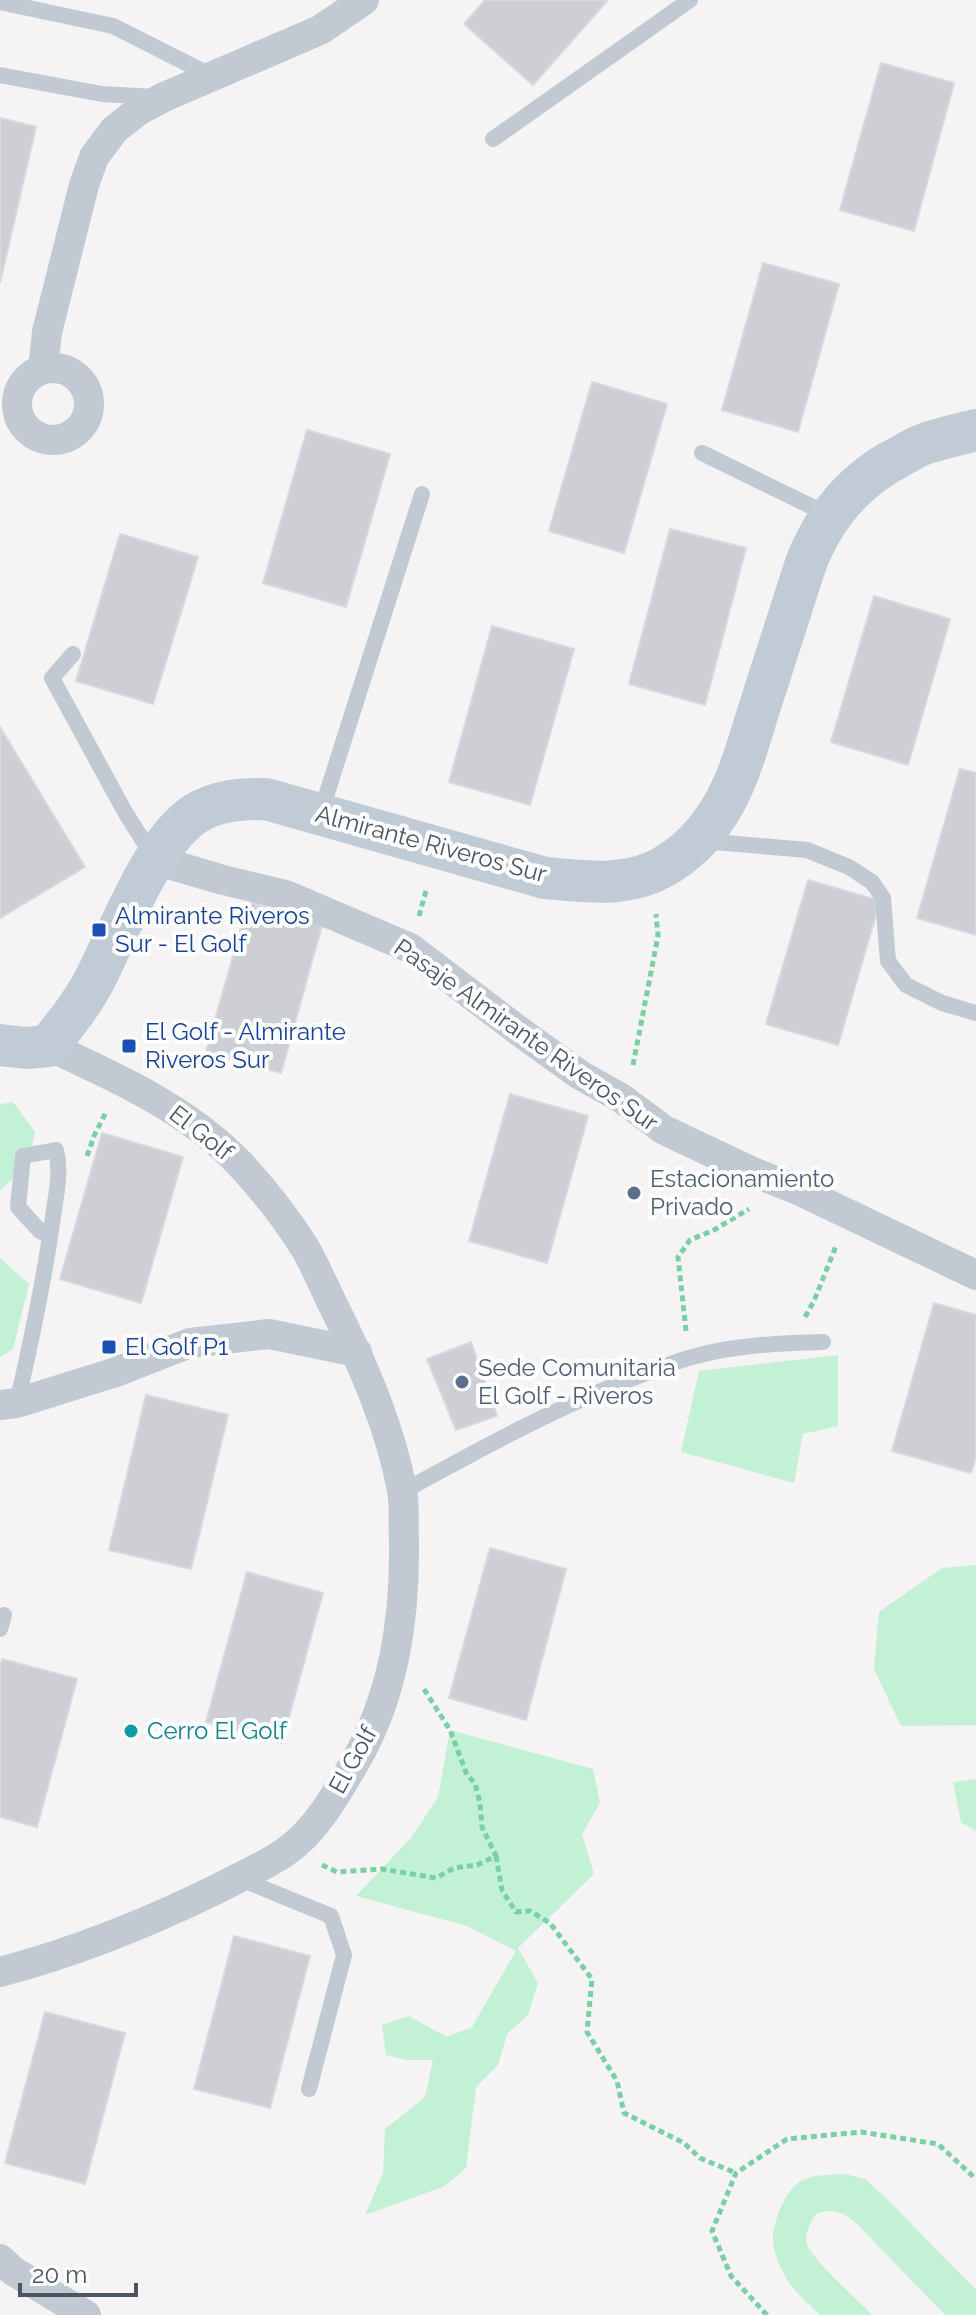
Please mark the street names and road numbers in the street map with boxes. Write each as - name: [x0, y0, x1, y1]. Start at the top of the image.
- street label: Almirante Riveros Sur: [312, 799, 550, 888]
- street label: Pasaje Almirante Riveros Sur: [389, 932, 664, 1137]
- street label: El Golf: [164, 1099, 240, 1167]
- street label: El Golf: [322, 1720, 383, 1798]

